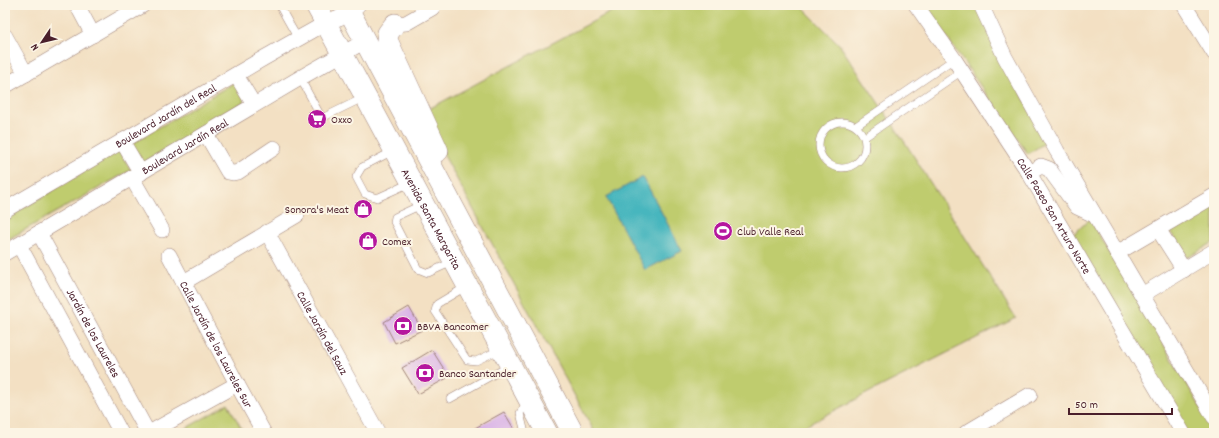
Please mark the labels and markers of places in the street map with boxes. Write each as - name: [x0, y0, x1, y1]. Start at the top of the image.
- supermarket icon: Oxxo: [306, 108, 328, 130]
- place label: Oxxo: [331, 112, 352, 129]
- shop icon: Sonora's Meat: [352, 198, 374, 220]
- place label: Sonora's Meat: [285, 202, 350, 219]
- sports icon: Club Valle Real: [712, 220, 734, 242]
- place label: Club Valle Real: [737, 224, 804, 241]
- shop icon: Comex: [357, 230, 379, 252]
- place label: Comex: [382, 234, 412, 251]
- bank icon: BBVA Bancomer: [392, 315, 414, 337]
- place label: BBVA Bancomer: [417, 319, 489, 336]
- bank icon: Banco Santander: [414, 362, 436, 384]
- place label: Banco Santander: [439, 366, 517, 383]

